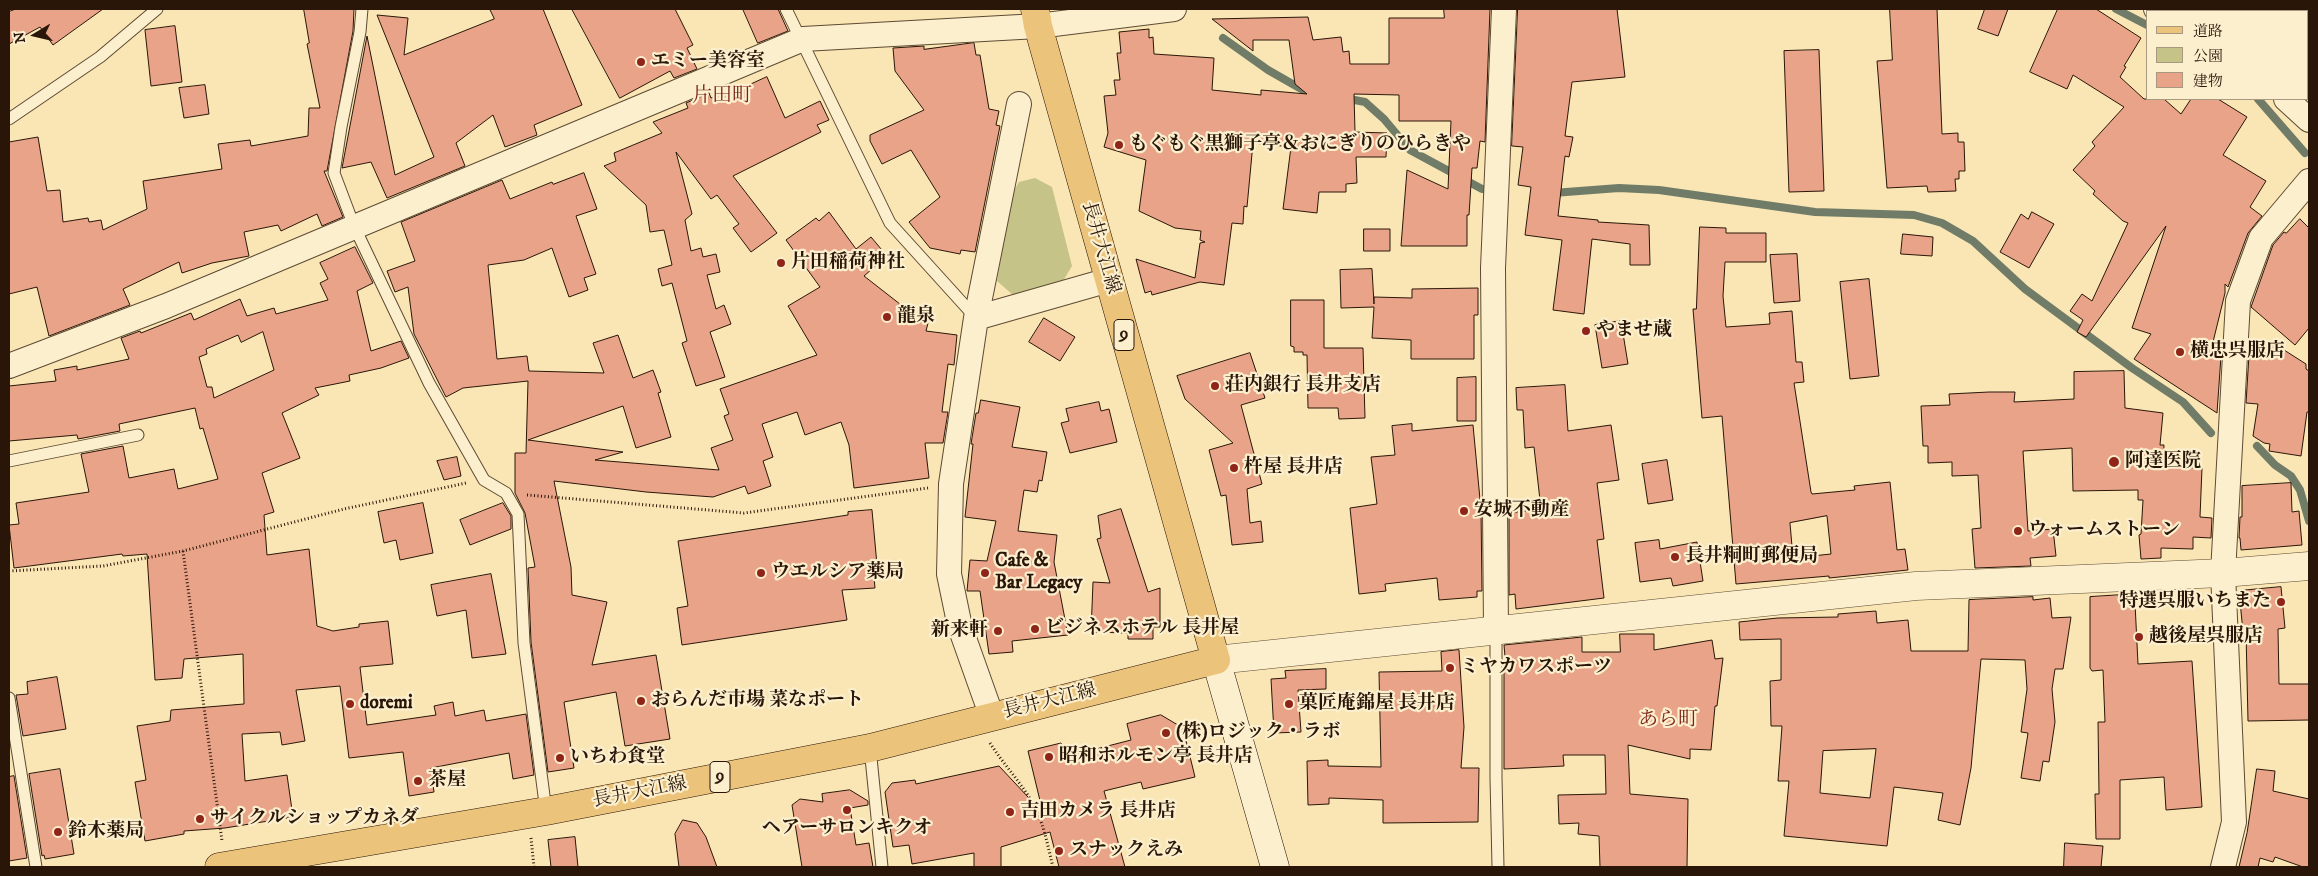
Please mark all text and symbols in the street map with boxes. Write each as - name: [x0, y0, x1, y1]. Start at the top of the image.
- north arrow: [10, 10, 60, 60]
- legend: [2146, 10, 2308, 100]
- text: 道路: [2193, 22, 2223, 41]
- text: N: [10, 30, 30, 44]
- text: 公園: [2193, 47, 2223, 66]
- place label: エミー美容室: [651, 51, 765, 73]
- marker: エミー美容室: [635, 56, 647, 68]
- text: 建物: [2193, 72, 2223, 91]
- district label: 片田町: [692, 85, 752, 109]
- place label: もぐもぐ黒獅子亭＆おにぎりのひらきや: [1129, 134, 1471, 156]
- marker: もぐもぐ黒獅子亭＆おにぎりのひらきや: [1113, 139, 1125, 151]
- street label: 長井大江線: [1076, 199, 1124, 297]
- place label: 片田稲荷神社: [791, 252, 905, 274]
- marker: 片田稲荷神社: [775, 257, 787, 269]
- place label: 龍泉: [897, 306, 935, 328]
- marker: 龍泉: [881, 311, 893, 323]
- road number: 9: [1114, 320, 1134, 350]
- place label: やませ蔵: [1596, 320, 1672, 342]
- marker: やませ蔵: [1580, 325, 1592, 337]
- place label: 横忠呉服店: [2190, 341, 2285, 363]
- marker: 横忠呉服店: [2174, 346, 2186, 358]
- place label: 荘内銀行 長井支店: [1225, 375, 1381, 397]
- marker: 荘内銀行 長井支店: [1209, 380, 1221, 392]
- place label: 阿達医院: [2125, 451, 2201, 473]
- marker: 阿達医院: [2107, 455, 2121, 469]
- place label: 杵屋 長井店: [1244, 457, 1343, 479]
- marker: 杵屋 長井店: [1228, 462, 1240, 474]
- place label: 安城不動産: [1474, 500, 1569, 522]
- marker: 安城不動産: [1458, 505, 1470, 517]
- place label: ウォームストーン: [2028, 520, 2180, 542]
- marker: ウォームストーン: [2012, 525, 2024, 537]
- place label: 長井粡町郵便局: [1685, 546, 1818, 568]
- place label: Cafe & Bar Legacy: [995, 551, 1082, 595]
- marker: 長井粡町郵便局: [1669, 551, 1681, 563]
- place label: ウエルシア薬局: [771, 562, 904, 584]
- marker: ウエルシア薬局: [755, 567, 767, 579]
- marker: Cafe & Bar Legacy: [979, 567, 991, 579]
- place label: 特選呉服いちまた: [2119, 591, 2271, 613]
- marker: 特選呉服いちまた: [2275, 596, 2287, 608]
- place label: ビジネスホテル 長井屋: [1045, 618, 1239, 640]
- place label: 新来軒: [931, 620, 988, 642]
- marker: ビジネスホテル 長井屋: [1029, 623, 1041, 635]
- marker: 新来軒: [992, 625, 1004, 637]
- place label: 越後屋呉服店: [2149, 626, 2263, 648]
- marker: 越後屋呉服店: [2133, 631, 2145, 643]
- place label: ミヤカワスポーツ: [1460, 657, 1612, 679]
- marker: ミヤカワスポーツ: [1444, 662, 1456, 674]
- street label: 長井大江線: [1001, 679, 1099, 725]
- place label: おらんだ市場 菜なポート: [651, 690, 864, 712]
- place label: doremi: [360, 693, 413, 715]
- place label: 菓匠庵錦屋 長井店: [1299, 693, 1455, 715]
- marker: おらんだ市場 菜なポート: [635, 695, 647, 707]
- marker: doremi: [344, 698, 356, 710]
- marker: 菓匠庵錦屋 長井店: [1283, 698, 1295, 710]
- district label: あら町: [1638, 709, 1698, 733]
- place label: (株)ロジック・ラボ: [1176, 722, 1341, 744]
- marker: (株)ロジック・ラボ: [1160, 727, 1172, 739]
- place label: 昭和ホルモン亭 長井店: [1059, 746, 1253, 768]
- place label: いちわ食堂: [570, 747, 665, 769]
- marker: 昭和ホルモン亭 長井店: [1043, 751, 1055, 763]
- marker: いちわ食堂: [554, 752, 566, 764]
- road number: 9: [710, 762, 730, 792]
- place label: 茶屋: [428, 770, 466, 792]
- street label: 長井大江線: [591, 773, 689, 813]
- marker: 茶屋: [412, 775, 424, 787]
- place label: 吉田カメラ 長井店: [1020, 801, 1176, 823]
- marker: ヘアーサロンキクオ: [841, 804, 853, 816]
- marker: 吉田カメラ 長井店: [1004, 806, 1016, 818]
- place label: サイクルショップカネダ: [210, 808, 419, 830]
- marker: サイクルショップカネダ: [194, 813, 206, 825]
- place label: ヘアーサロンキクオ: [762, 818, 932, 840]
- place label: 鈴木薬局: [68, 821, 144, 843]
- marker: 鈴木薬局: [52, 826, 64, 838]
- place label: スナックえみ: [1069, 840, 1183, 862]
- marker: スナックえみ: [1053, 845, 1065, 857]

